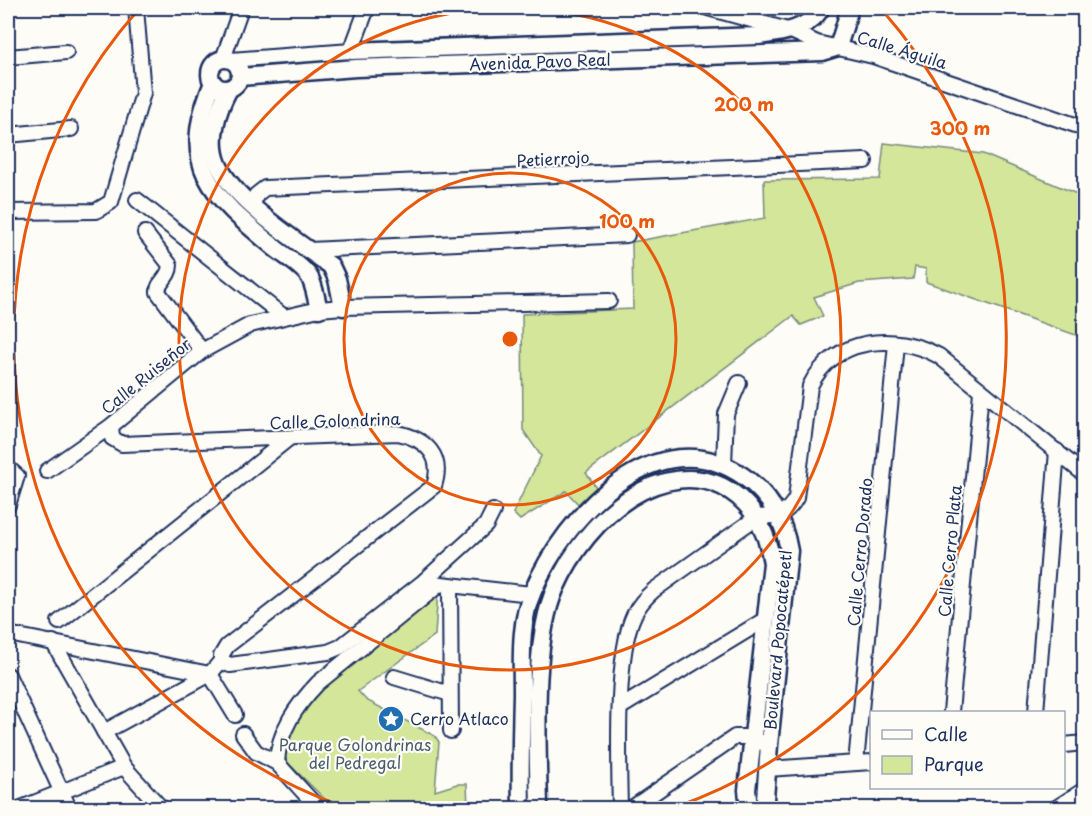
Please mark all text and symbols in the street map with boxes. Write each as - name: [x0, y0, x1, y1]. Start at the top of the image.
- street label: Calle Águila: [854, 24, 950, 74]
- street label: Avenida Pavo Real: [469, 47, 611, 75]
- text: 200 m: [714, 90, 774, 117]
- text: 300 m: [930, 114, 990, 141]
- street label: Petierrojo: [516, 144, 590, 172]
- text: 100 m: [599, 207, 655, 234]
- centre of rings: [500, 329, 520, 349]
- street label: Calle Ruiseñor: [95, 331, 196, 419]
- street label: Calle Golondrina: [269, 406, 401, 434]
- street label: Calle Cerro Dorado: [841, 477, 877, 627]
- street label: Calle Cerro Plata: [931, 484, 967, 618]
- street label: Boulevard Popocatépetl: [757, 549, 797, 731]
- place icon: Cerro Atlaco: [376, 704, 406, 734]
- place label: Cerro Atlaco: [410, 706, 509, 730]
- legend: [870, 711, 1065, 789]
- text: Calle: [924, 720, 968, 747]
- park label: Parque Golondrinas del Pedregal: [279, 732, 431, 774]
- text: Parque: [924, 750, 984, 777]

